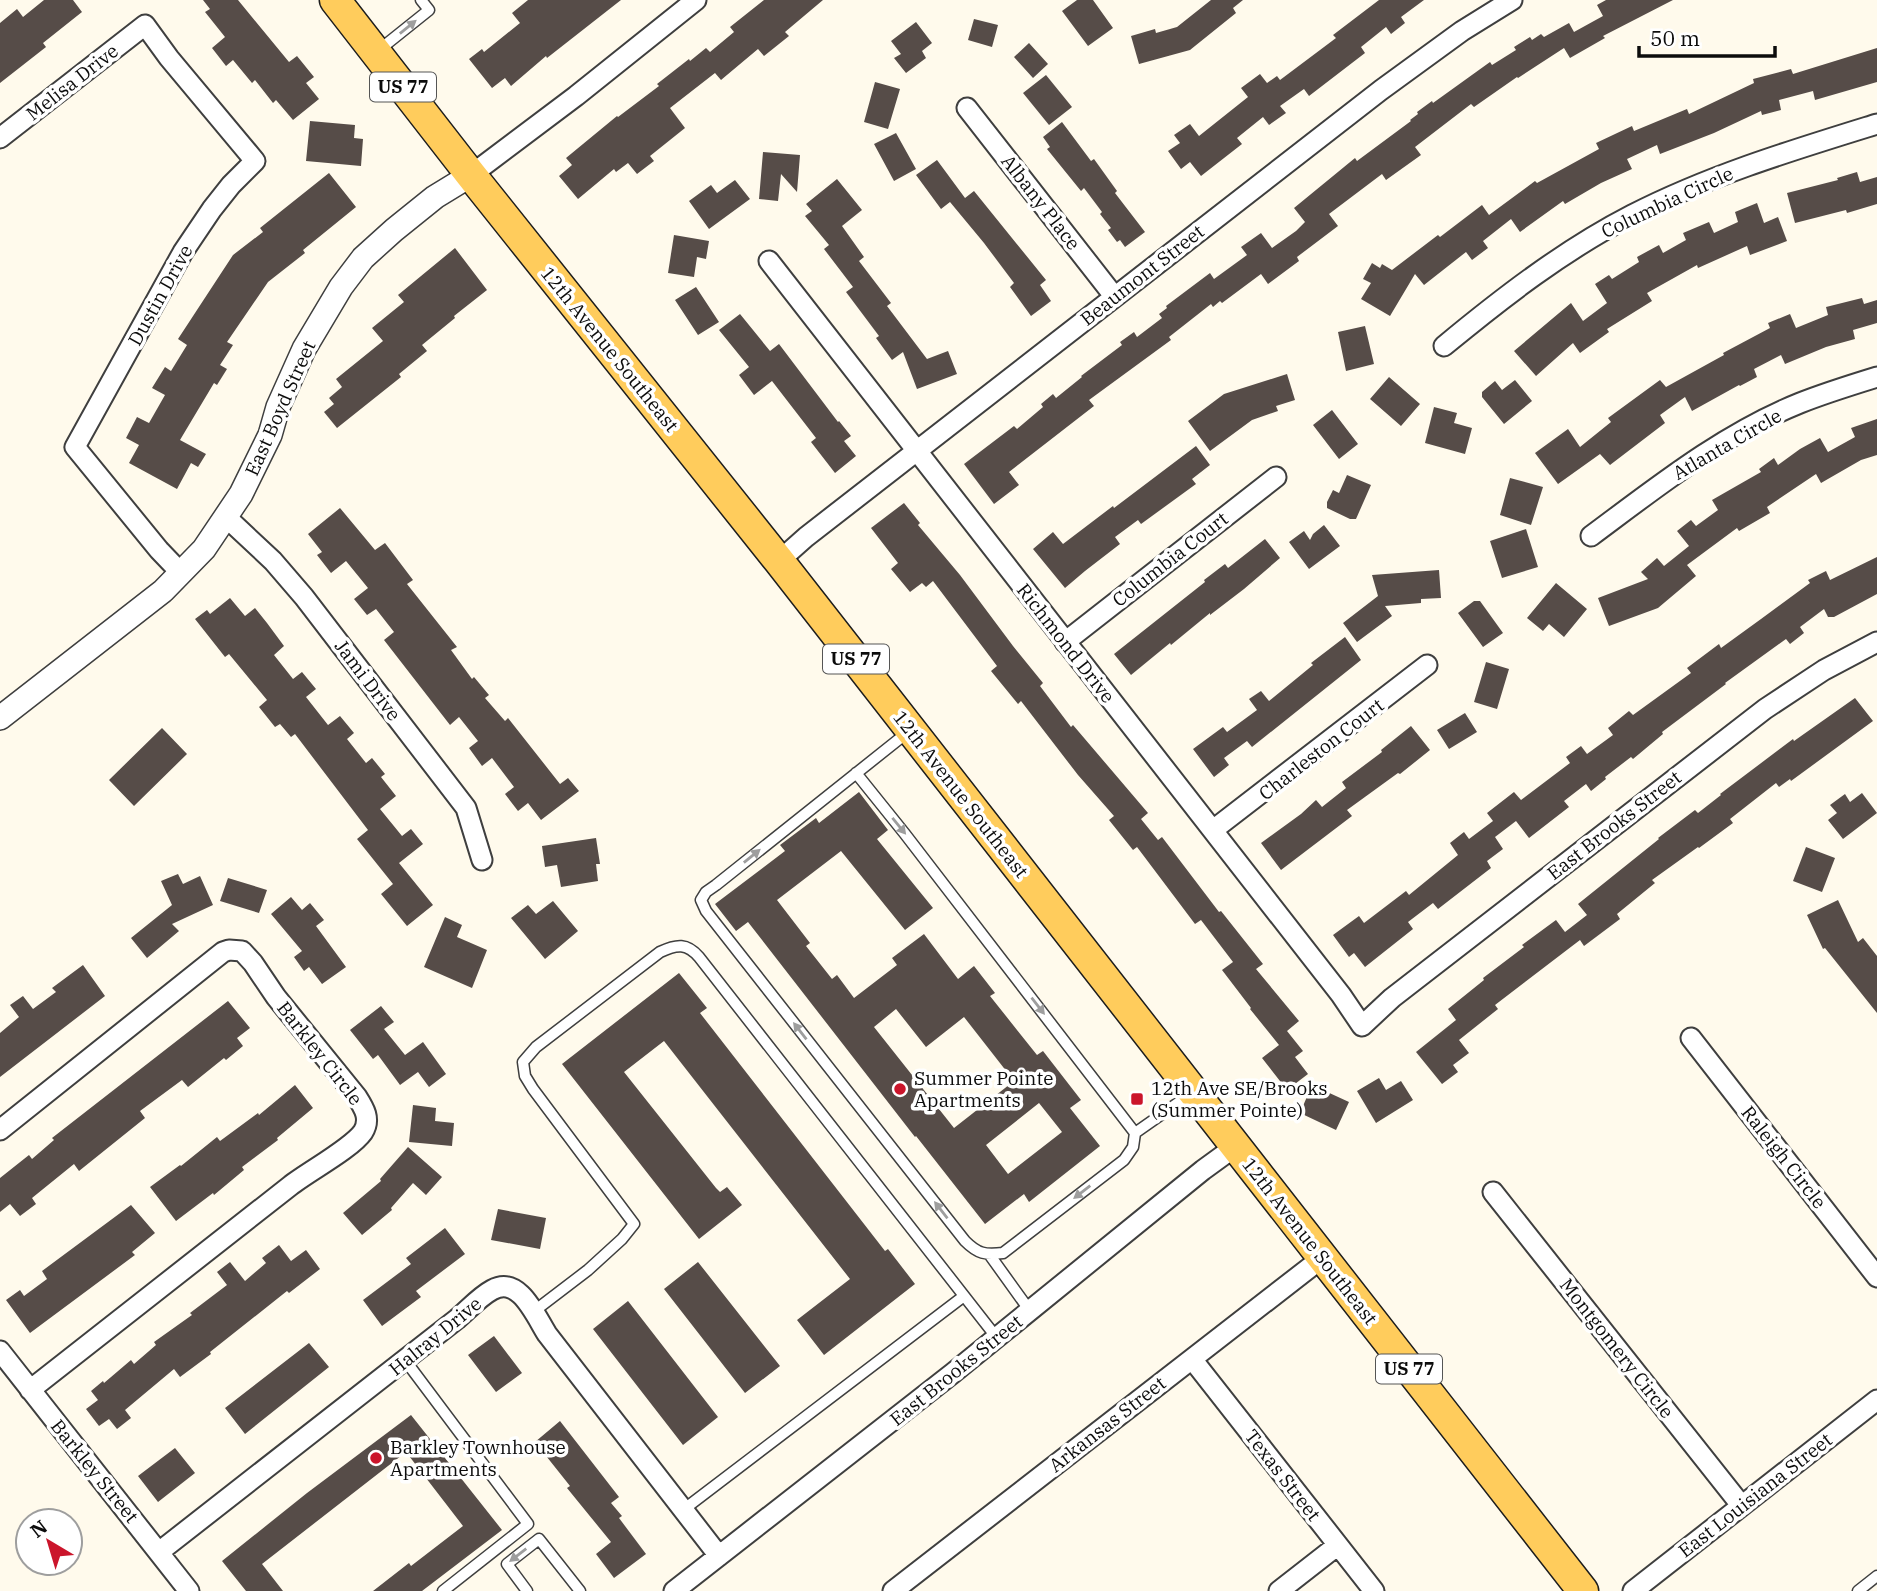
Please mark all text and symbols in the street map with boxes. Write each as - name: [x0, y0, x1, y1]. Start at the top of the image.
- scale bar: [1639, 14, 1776, 58]
- one-way arrow: [398, 20, 416, 35]
- text: 50 m: [1650, 24, 1700, 52]
- street label: Melisa Drive: [21, 39, 123, 125]
- road number: US 77: [370, 72, 436, 102]
- street label: Albany Place: [996, 149, 1086, 255]
- street label: Columbia Circle: [1597, 161, 1737, 243]
- street label: Beaumont Street: [1075, 219, 1209, 331]
- street label: Dustin Drive: [122, 240, 198, 350]
- street label: 12th Avenue Southeast: [536, 261, 684, 437]
- street label: East Boyd Street: [239, 336, 321, 479]
- street label: Atlanta Circle: [1668, 403, 1786, 485]
- street label: Columbia Court: [1107, 506, 1233, 612]
- street label: Richmond Drive: [1012, 578, 1120, 708]
- street label: Jami Drive: [330, 635, 406, 725]
- road number: US 77: [823, 644, 889, 674]
- street label: Charleston Court: [1254, 693, 1388, 805]
- street label: 12th Avenue Southeast: [888, 706, 1034, 883]
- street label: East Brooks Street: [1542, 765, 1686, 885]
- one-way arrow: [891, 817, 906, 835]
- one-way arrow: [743, 848, 761, 863]
- street label: Barkley Circle: [272, 996, 368, 1110]
- one-way arrow: [1030, 997, 1045, 1015]
- one-way arrow: [793, 1022, 808, 1040]
- place label: Summer Pointe Apartments: [914, 1066, 1053, 1112]
- place label: 12th Ave SE/Brooks (Summer Pointe): [1151, 1076, 1328, 1122]
- marker: Summer Pointe Apartments: [892, 1081, 908, 1097]
- marker: 12th Ave SE/Brooks (Summer Pointe): [1129, 1091, 1145, 1107]
- street label: Raleigh Circle: [1736, 1101, 1832, 1213]
- street label: 12th Avenue Southeast: [1237, 1153, 1383, 1330]
- one-way arrow: [1073, 1184, 1091, 1198]
- one-way arrow: [934, 1201, 948, 1219]
- street label: Montgomery Circle: [1555, 1273, 1679, 1423]
- street label: Halray Drive: [384, 1291, 486, 1381]
- street label: East Brooks Street: [885, 1309, 1027, 1431]
- road number: US 77: [1376, 1354, 1442, 1384]
- street label: Arkansas Street: [1044, 1371, 1170, 1477]
- street label: Barkley Street: [46, 1414, 144, 1528]
- street label: Texas Street: [1240, 1424, 1326, 1526]
- street label: East Louisiana Street: [1673, 1427, 1837, 1562]
- place label: Barkley Townhouse Apartments: [390, 1435, 566, 1481]
- marker: Barkley Townhouse Apartments: [368, 1450, 384, 1466]
- north arrow: [14, 1507, 84, 1577]
- text: N: [25, 1515, 52, 1543]
- one-way arrow: [509, 1548, 527, 1562]

